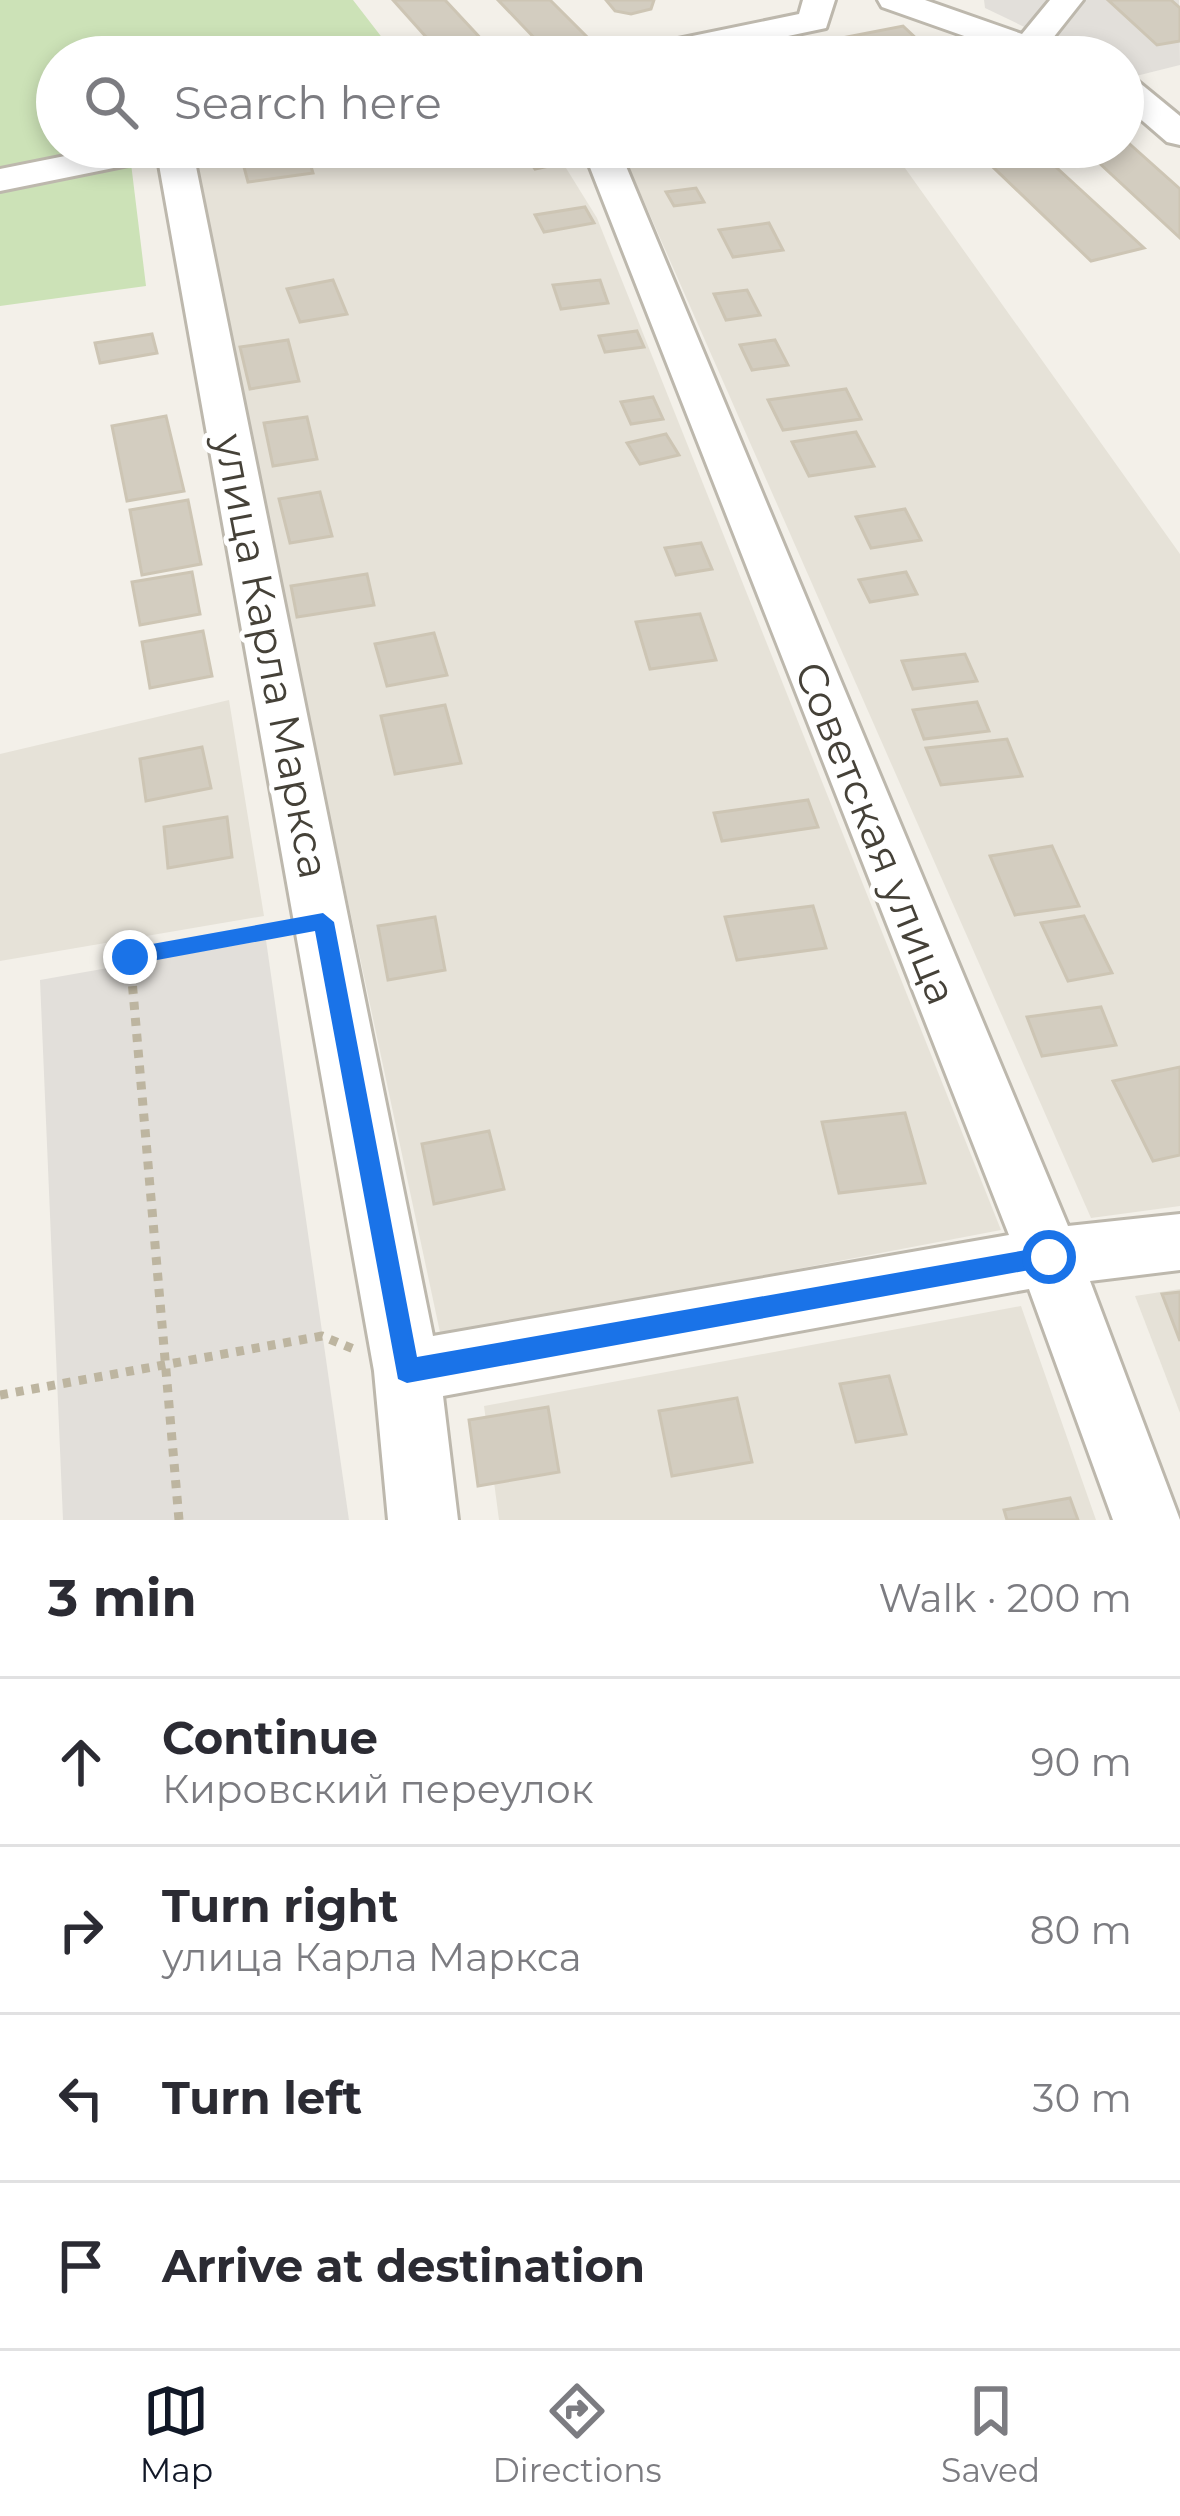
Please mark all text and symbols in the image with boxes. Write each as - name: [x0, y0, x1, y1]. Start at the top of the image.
- search box: [36, 36, 1144, 168]
- icon: search: [78, 69, 144, 135]
- text: Search here: [174, 75, 442, 130]
- street label: улица Карла Маркса: [203, 428, 341, 883]
- street label: Советская улица: [784, 654, 968, 1012]
- route end: [103, 930, 157, 984]
- route start: [1022, 1230, 1076, 1284]
- text: 3 min: [48, 1567, 197, 1629]
- text: Walk · 200 m: [878, 1574, 1132, 1622]
- text: Continue: [162, 1710, 378, 1765]
- icon: ahead: [48, 1729, 114, 1795]
- text: 90 m: [1031, 1738, 1132, 1786]
- text: Кировский переулок: [162, 1765, 593, 1813]
- text: Turn right: [162, 1878, 398, 1933]
- icon: right: [48, 1897, 114, 1963]
- text: 80 m: [1030, 1906, 1132, 1954]
- text: улица Карла Маркса: [162, 1933, 581, 1981]
- icon: left: [48, 2065, 114, 2131]
- text: Turn left: [162, 2070, 362, 2125]
- text: 30 m: [1033, 2074, 1132, 2122]
- icon: arrive: [48, 2233, 114, 2299]
- text: Arrive at destination: [162, 2238, 645, 2293]
- tab: Map: [140, 2378, 213, 2490]
- tab: Directions: [493, 2378, 662, 2490]
- tab: Saved: [941, 2378, 1040, 2490]

